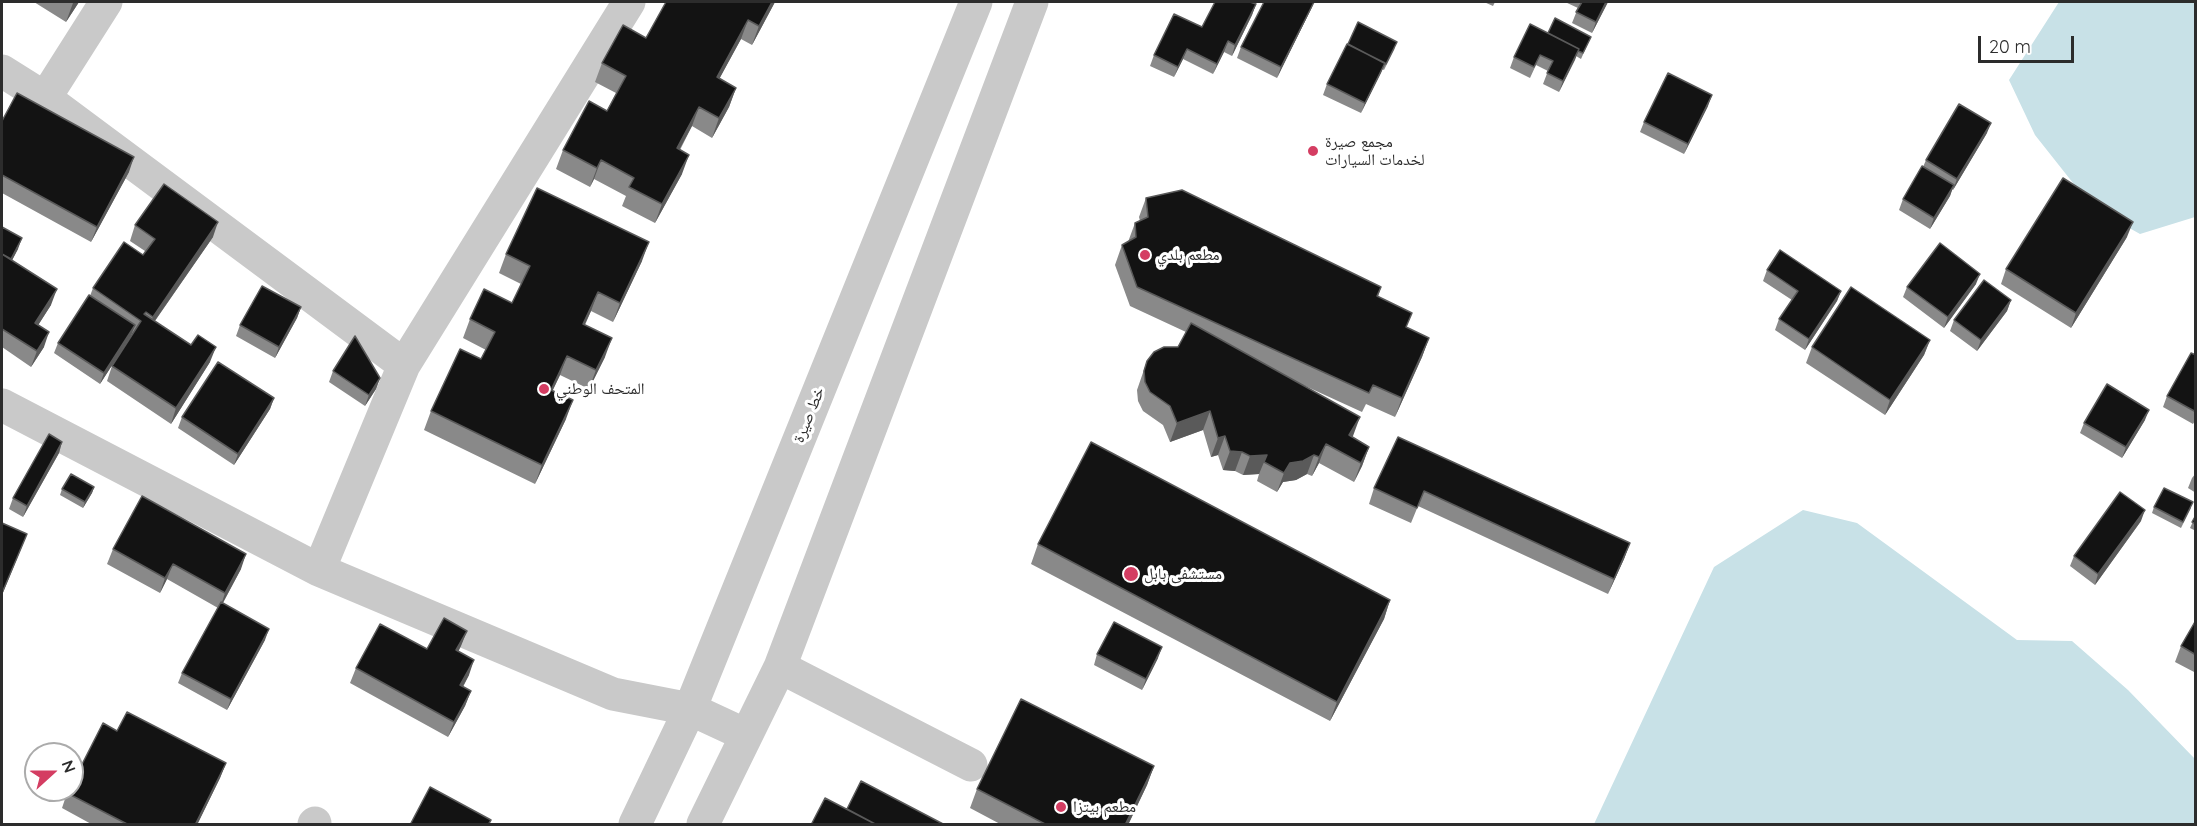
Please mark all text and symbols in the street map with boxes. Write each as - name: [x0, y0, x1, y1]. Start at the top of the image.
- scale bar: [1981, 24, 2077, 62]
- text: 20 m: [1989, 35, 2031, 58]
- place label: مجمع صيرة لخدمات السيارات: [1325, 132, 1425, 170]
- marker: مجمع صيرة لخدمات السيارات: [1306, 144, 1320, 158]
- place label: مطعم بلدي: [1157, 245, 1220, 265]
- marker: مطعم بلدي: [1138, 248, 1152, 262]
- place label: المتحف الوطني: [556, 379, 645, 399]
- marker: المتحف الوطني: [537, 382, 551, 396]
- street label: خط صيرة: [789, 384, 829, 446]
- place label: مستشفى بابل: [1144, 564, 1222, 584]
- marker: مستشفى بابل: [1122, 565, 1140, 583]
- north arrow: [24, 742, 84, 802]
- text: N: [57, 757, 80, 775]
- place label: مطعم بيتزا: [1073, 797, 1136, 817]
- marker: مطعم بيتزا: [1054, 800, 1068, 814]

